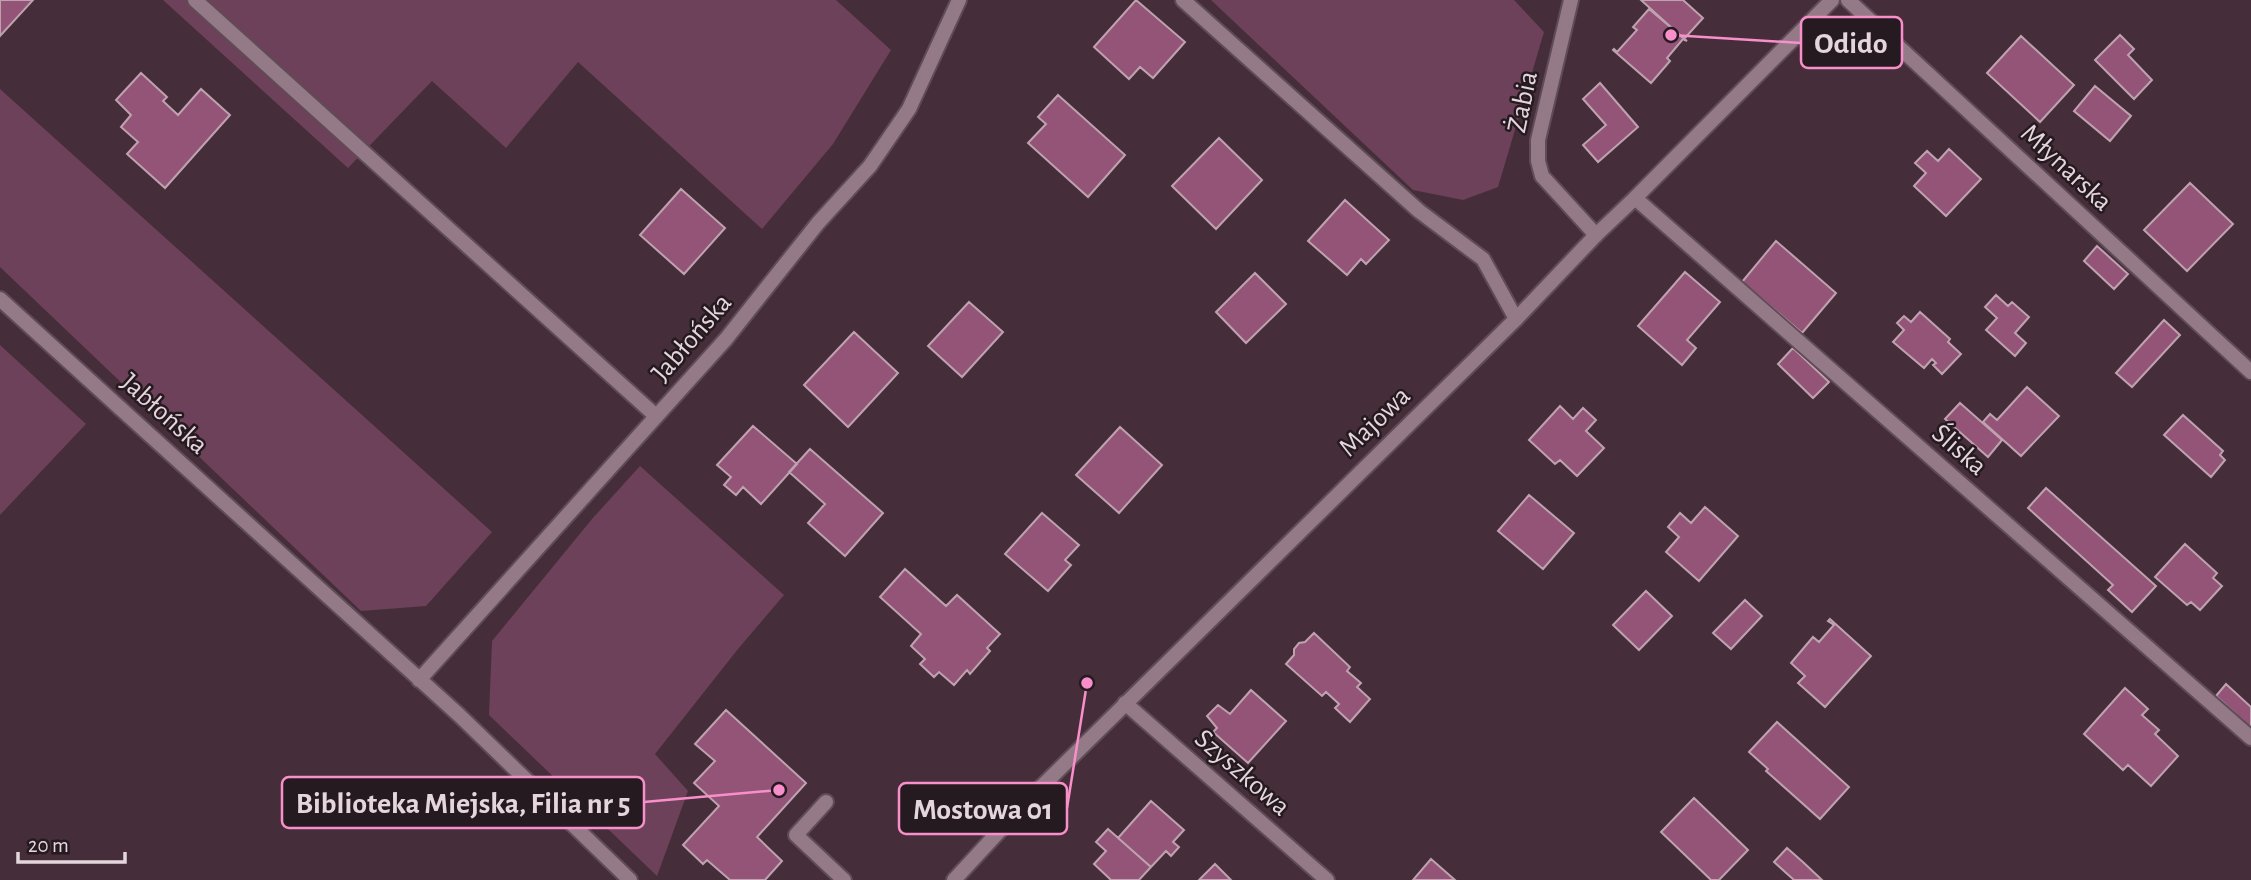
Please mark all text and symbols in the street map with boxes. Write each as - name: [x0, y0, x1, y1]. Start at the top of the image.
- callout: Odido: [1801, 17, 1902, 68]
- text: Odido: [1814, 29, 1888, 59]
- street label: Żabia: [1501, 68, 1543, 135]
- street label: Młynarska: [2015, 119, 2117, 217]
- street label: Jabłońska: [647, 289, 737, 387]
- street label: Jabłońska: [115, 368, 213, 460]
- street label: Majowa: [1334, 382, 1416, 462]
- street label: Śliska: [1926, 417, 1994, 481]
- street label: Szyszkowa: [1189, 725, 1295, 822]
- callout: Biblioteka Miejska, Filia nr 5: [282, 777, 644, 828]
- callout: Mostowa 01: [899, 783, 1067, 834]
- text: Biblioteka Miejska, Filia nr 5: [296, 789, 630, 819]
- text: Mostowa 01: [913, 795, 1053, 825]
- scale bar: [18, 820, 124, 864]
- text: 20 m: [28, 835, 69, 856]

